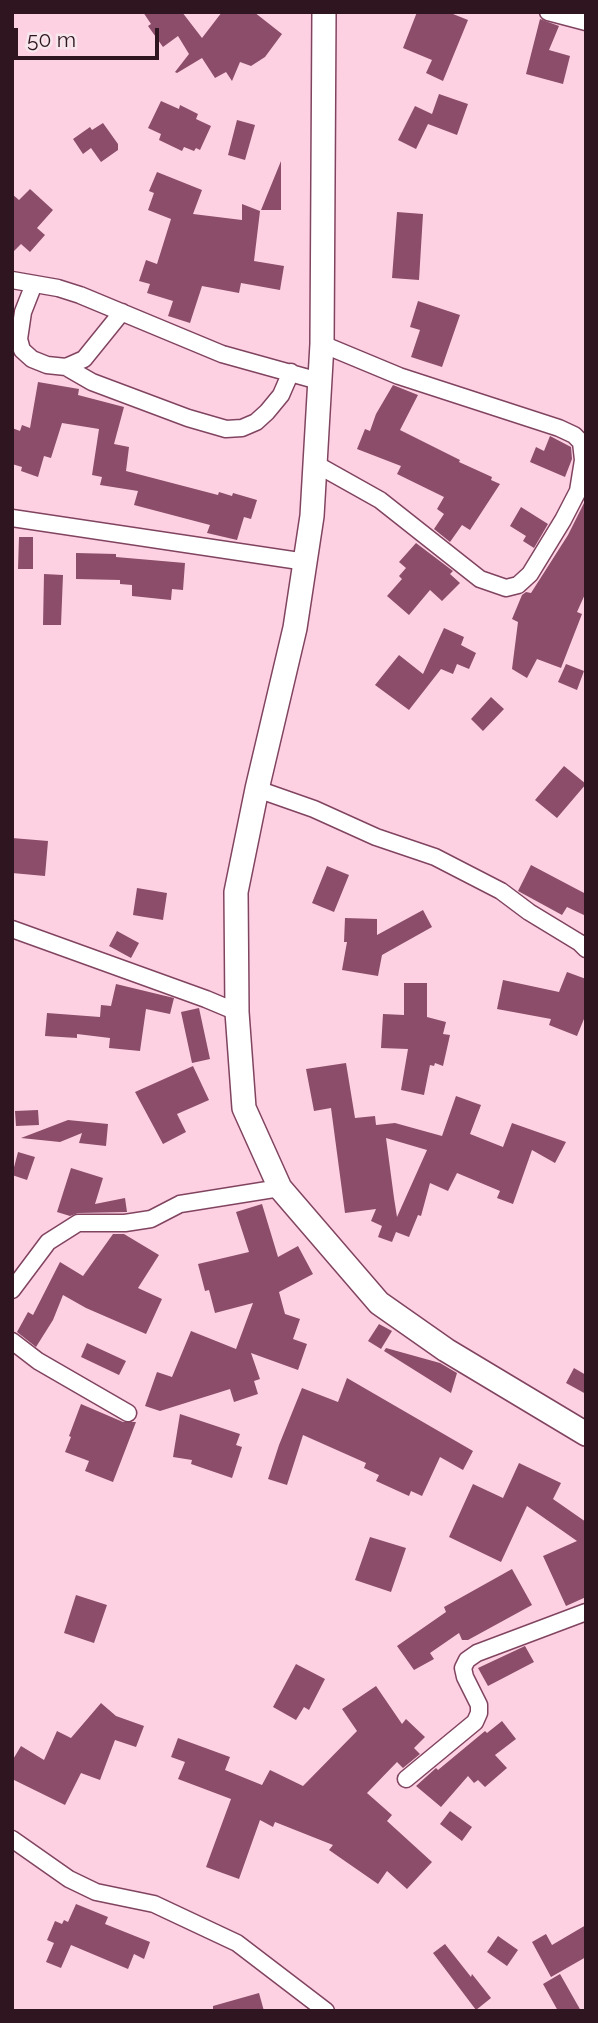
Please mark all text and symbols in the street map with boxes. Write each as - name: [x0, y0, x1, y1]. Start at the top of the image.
- scale bar: [18, 14, 163, 58]
- text: 50 m: [27, 27, 76, 52]

